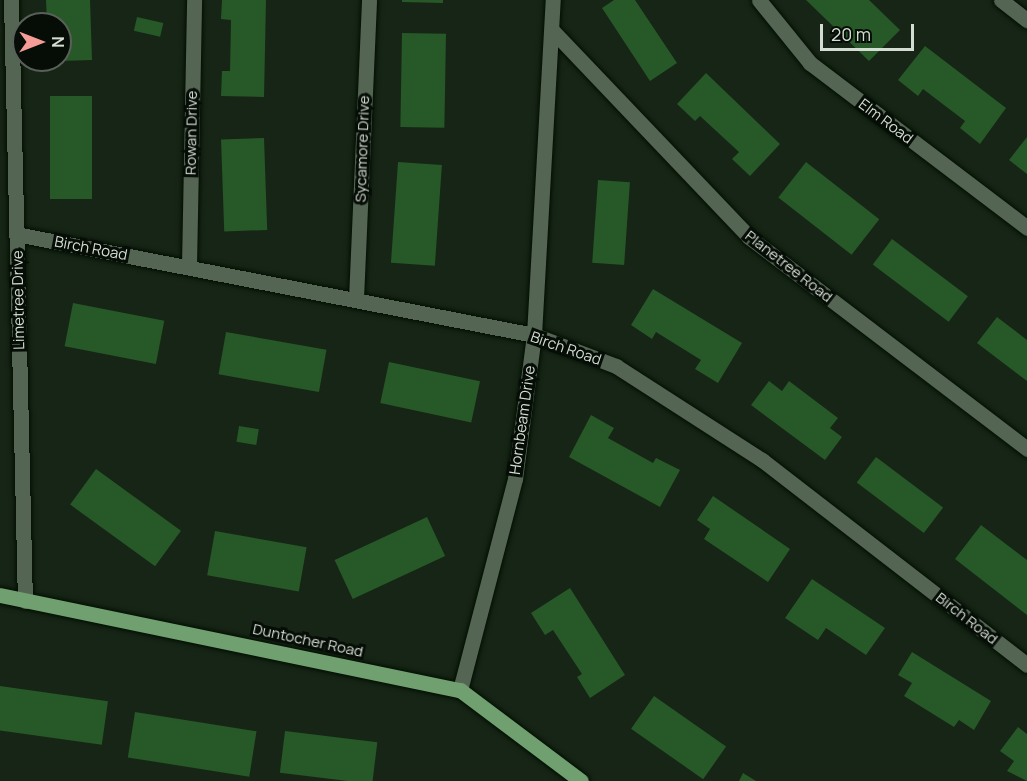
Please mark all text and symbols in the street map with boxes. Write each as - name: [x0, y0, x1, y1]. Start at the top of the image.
- north arrow: [12, 12, 72, 72]
- scale bar: [823, 12, 918, 50]
- text: 20 m: [831, 22, 871, 46]
- text: N: [47, 36, 69, 48]
- street label: Rowan Drive: [181, 91, 201, 175]
- street label: Sycamore Drive: [351, 95, 373, 203]
- street label: Elm Road: [855, 95, 917, 147]
- street label: Planetree Road: [742, 226, 836, 306]
- street label: Birch Road: [53, 232, 129, 264]
- street label: Limetree Drive: [8, 250, 28, 350]
- street label: Birch Road: [528, 327, 604, 369]
- street label: Hornbeam Drive: [505, 364, 539, 476]
- street label: Birch Road: [932, 588, 1002, 648]
- street label: Duntocher Road: [251, 620, 365, 660]

